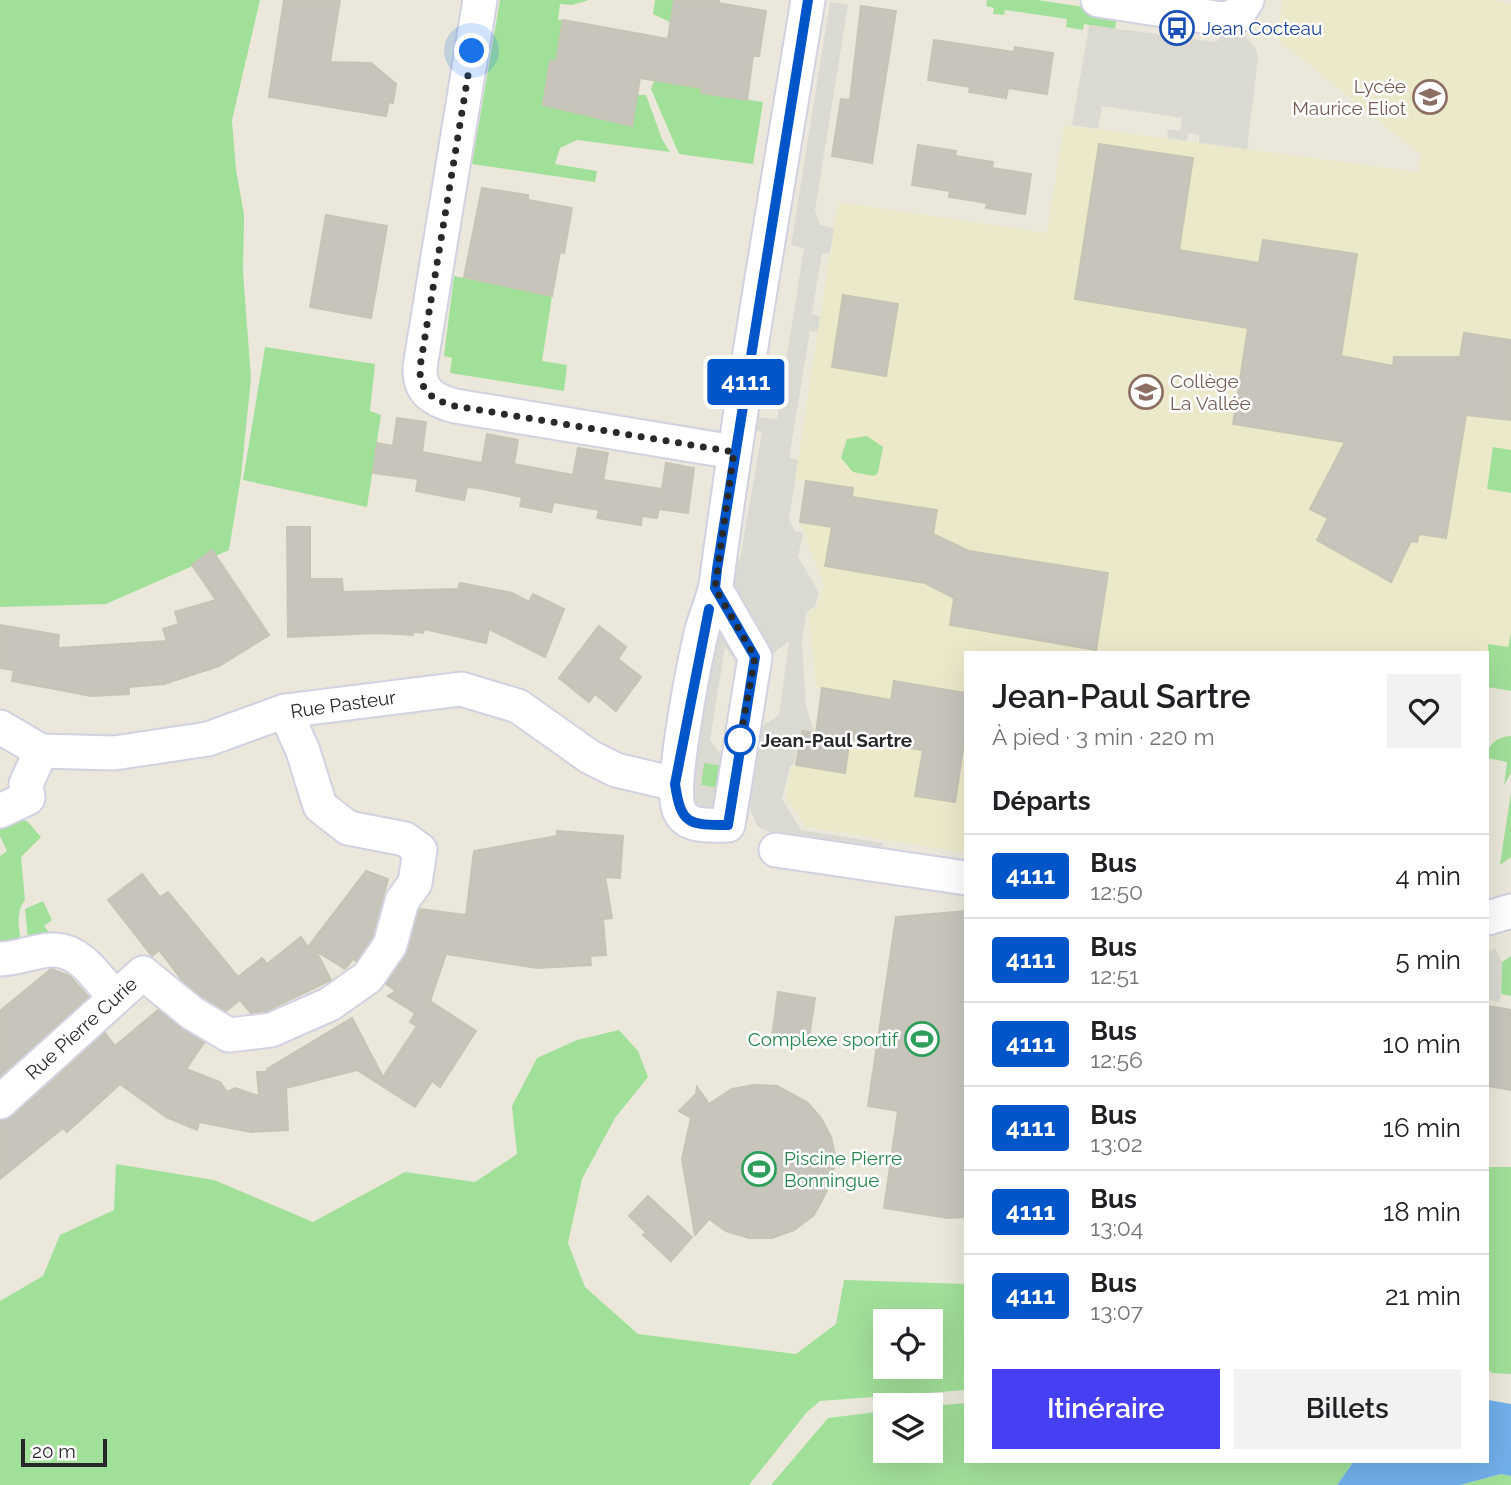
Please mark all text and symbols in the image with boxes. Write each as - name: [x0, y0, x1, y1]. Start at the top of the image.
- bus stop icon: Jean Cocteau: [1158, 9, 1196, 47]
- place label: Jean Cocteau: [1202, 17, 1322, 39]
- your location: [454, 33, 489, 68]
- place label: Lycée Maurice Eliot: [1292, 75, 1407, 119]
- school or university icon: Lycée Maurice Eliot: [1411, 78, 1449, 116]
- line badge: 4111: [697, 359, 795, 405]
- text: 4111: [721, 367, 771, 396]
- place label: Collège La Vallée: [1170, 370, 1251, 414]
- school or university icon: Collège La Vallée: [1127, 373, 1165, 411]
- button: heart: [1387, 674, 1461, 748]
- text: Jean-Paul Sartre: [992, 677, 1251, 716]
- street label: Rue Pasteur: [289, 686, 397, 722]
- text: À pied · 3 min · 220 m: [992, 723, 1215, 750]
- marker: Jean-Paul Sartre: [725, 725, 755, 755]
- place label: Jean-Paul Sartre: [761, 729, 912, 751]
- text: Départs: [992, 786, 1091, 816]
- text: Bus: [1090, 848, 1137, 878]
- text: 4111: [1006, 861, 1055, 890]
- text: 4 min: [1395, 861, 1461, 891]
- text: 12:50: [1090, 878, 1143, 905]
- text: Bus: [1090, 932, 1137, 962]
- text: 4111: [1006, 945, 1055, 974]
- text: 5 min: [1395, 945, 1461, 975]
- text: 12:51: [1090, 962, 1139, 989]
- street label: Rue Pierre Curie: [21, 972, 141, 1084]
- text: Bus: [1090, 1016, 1137, 1046]
- sports icon: Complexe sportif: [903, 1020, 941, 1058]
- place label: Complexe sportif: [748, 1028, 899, 1050]
- text: 4111: [1006, 1029, 1055, 1058]
- text: 10 min: [1383, 1029, 1461, 1059]
- text: 12:56: [1090, 1046, 1143, 1073]
- text: Bus: [1090, 1100, 1137, 1130]
- text: 4111: [1006, 1113, 1055, 1142]
- text: 16 min: [1383, 1113, 1461, 1143]
- text: 13:02: [1090, 1130, 1143, 1157]
- place label: Piscine Pierre Bonningue: [784, 1147, 902, 1191]
- sports icon: Piscine Pierre Bonningue: [740, 1150, 778, 1188]
- text: Bus: [1090, 1184, 1137, 1214]
- text: 4111: [1006, 1197, 1055, 1226]
- text: 18 min: [1383, 1197, 1461, 1227]
- text: 13:04: [1090, 1214, 1143, 1241]
- text: Bus: [1090, 1268, 1137, 1298]
- text: 4111: [1006, 1281, 1055, 1310]
- text: 21 min: [1385, 1281, 1461, 1311]
- text: 13:07: [1090, 1298, 1143, 1325]
- map controls: [873, 1309, 943, 1463]
- button: locate: [873, 1309, 943, 1379]
- button: Itinéraire: [992, 1369, 1220, 1449]
- button: Billets: [1234, 1369, 1461, 1449]
- button: layers: [873, 1393, 943, 1463]
- scale bar: [21, 1436, 107, 1468]
- text: 20 m: [32, 1440, 76, 1462]

